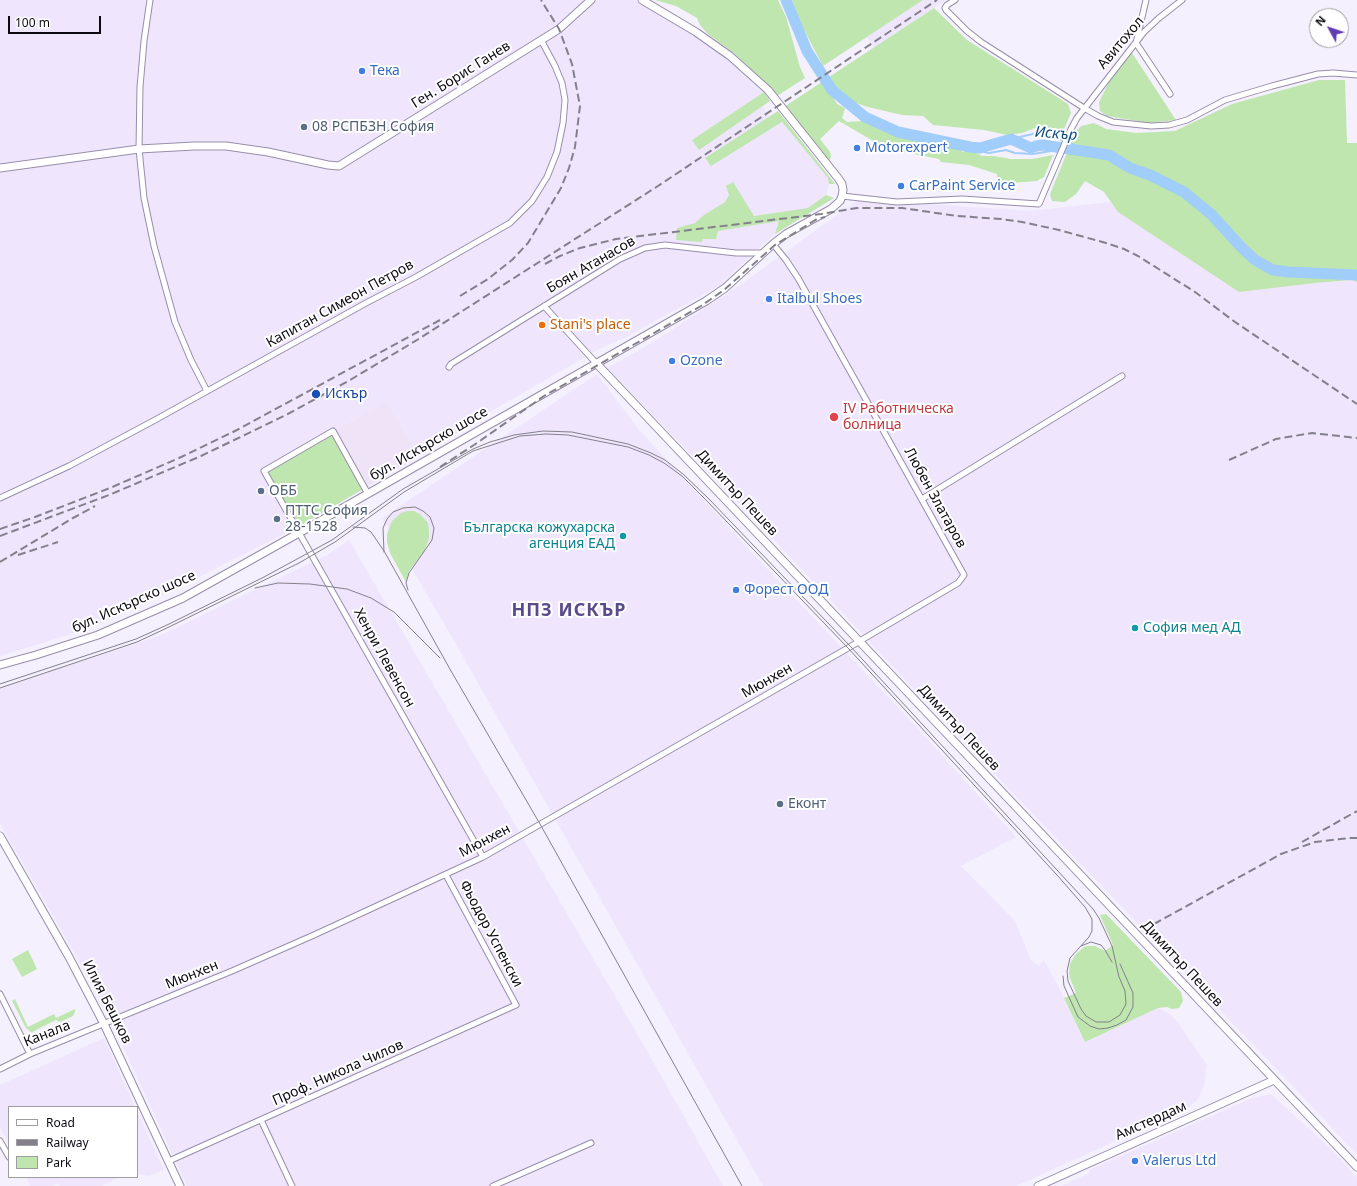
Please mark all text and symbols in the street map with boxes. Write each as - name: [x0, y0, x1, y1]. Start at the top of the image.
- scale bar: [10, 8, 103, 34]
- north arrow: [1309, 8, 1349, 48]
- text: N: [1312, 12, 1329, 29]
- street label: Авитохол: [1094, 13, 1148, 73]
- text: 100 m: [15, 14, 50, 31]
- street label: Ген. Борис Ганев: [408, 38, 514, 112]
- place label: Тека: [370, 63, 400, 79]
- marker: Тека: [357, 66, 367, 76]
- place label: 08 РСПБЗН София: [312, 119, 434, 135]
- marker: 08 РСПБЗН София: [299, 122, 309, 132]
- water label: Искър: [1034, 123, 1078, 145]
- place label: Motorexpert: [865, 140, 948, 156]
- marker: Motorexpert: [852, 143, 862, 153]
- place label: CarPaint Service: [909, 178, 1015, 194]
- marker: CarPaint Service: [896, 181, 906, 191]
- street label: Боян Атанасов: [544, 233, 638, 297]
- street label: Капитан Симеон Петров: [263, 256, 417, 352]
- place label: Italbul Shoes: [777, 291, 862, 307]
- marker: Italbul Shoes: [764, 294, 774, 304]
- place label: Stani's place: [550, 317, 631, 333]
- marker: Stani's place: [537, 320, 547, 330]
- place label: Ozone: [680, 353, 723, 369]
- marker: Ozone: [667, 356, 677, 366]
- place label: Искър: [325, 386, 367, 402]
- marker: Искър: [310, 388, 322, 400]
- place label: IV Работническа болница: [843, 401, 954, 434]
- street label: бул. Искърско шосе: [367, 403, 491, 485]
- marker: IV Работническа болница: [828, 411, 840, 423]
- street label: Любен Златаров: [900, 445, 970, 551]
- street label: Димитър Пешев: [693, 446, 781, 540]
- place label: ОББ: [269, 483, 297, 499]
- marker: ОББ: [256, 486, 266, 496]
- place label: ПТТС София 28-1528: [285, 503, 368, 536]
- marker: ПТТС София 28-1528: [272, 514, 282, 524]
- place label: Българска кожухарска агенция ЕАД: [464, 520, 615, 552]
- marker: Българска кожухарска агенция ЕАД: [618, 531, 628, 541]
- street label: бул. Искърско шосе: [70, 567, 198, 637]
- place label: Форест ООД: [744, 582, 828, 598]
- marker: Форест ООД: [731, 585, 741, 595]
- district label: НПЗ ИСКЪР: [511, 600, 627, 622]
- street label: Хенри Левенсон: [350, 606, 418, 710]
- place label: София мед АД: [1143, 620, 1241, 636]
- marker: София мед АД: [1130, 623, 1140, 633]
- street label: Мюнхен: [739, 660, 795, 702]
- street label: Димитър Пешев: [915, 681, 1003, 775]
- place label: Еконт: [788, 796, 826, 812]
- marker: Еконт: [775, 799, 785, 809]
- street label: Мюнхен: [456, 821, 514, 861]
- street label: Фьодор Успенски: [456, 878, 526, 990]
- street label: Димитър Пешев: [1138, 917, 1226, 1011]
- street label: Илия Бешков: [79, 957, 135, 1047]
- street label: Мюнхен: [163, 957, 221, 993]
- street label: Канала: [21, 1017, 73, 1051]
- street label: Проф. Никола Чилов: [270, 1037, 406, 1109]
- street label: Амстердам: [1113, 1098, 1189, 1144]
- legend: [8, 1106, 138, 1178]
- text: Road: [46, 1114, 75, 1131]
- text: Railway: [46, 1134, 89, 1151]
- place label: Valerus Ltd: [1143, 1153, 1216, 1169]
- text: Park: [46, 1154, 71, 1171]
- marker: Valerus Ltd: [1130, 1156, 1140, 1166]

